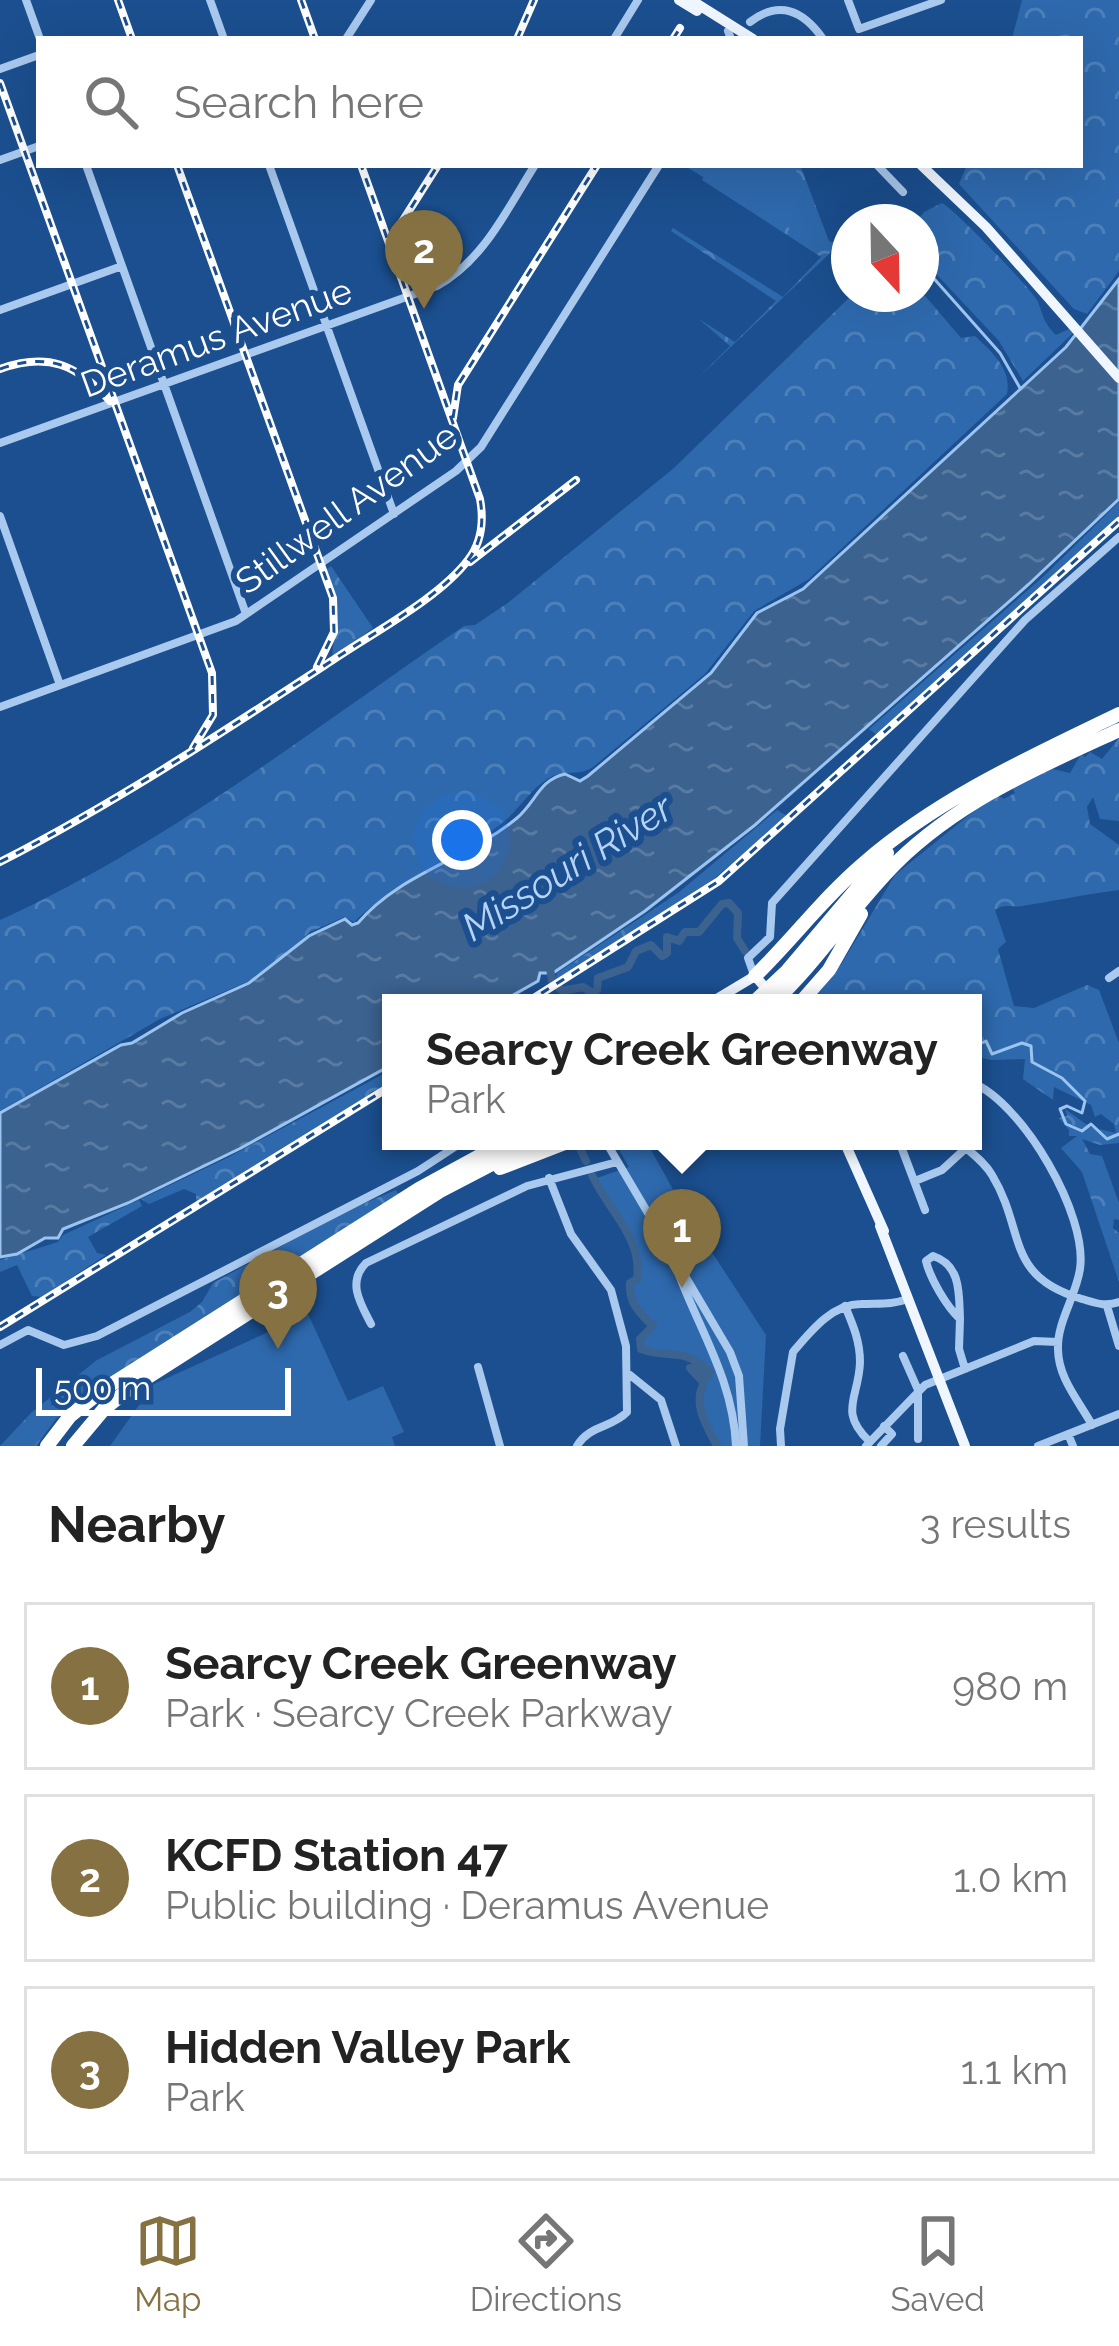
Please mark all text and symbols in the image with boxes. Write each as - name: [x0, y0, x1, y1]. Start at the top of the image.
- search box: [36, 36, 1083, 168]
- icon: search: [78, 69, 144, 135]
- text: Search here: [174, 76, 424, 129]
- north arrow: [831, 204, 939, 312]
- pin: 2: [385, 210, 463, 309]
- street label: Deramus Avenue: [75, 268, 357, 406]
- street label: Stillwell Avenue: [227, 414, 465, 602]
- water label: Missouri River: [453, 783, 682, 950]
- your location: [432, 810, 492, 870]
- popup: [382, 994, 982, 1150]
- text: Searcy Creek Greenway: [426, 1023, 938, 1076]
- text: Park: [426, 1076, 506, 1122]
- pin: 1: [643, 1189, 721, 1288]
- pin: 3: [239, 1250, 317, 1349]
- scale bar: [36, 1362, 291, 1415]
- text: 500 m: [54, 1369, 151, 1408]
- text: Nearby: [48, 1494, 225, 1554]
- text: 3 results: [920, 1501, 1071, 1547]
- text: Searcy Creek Greenway: [165, 1637, 677, 1690]
- text: 1: [80, 1663, 100, 1709]
- text: 980 m: [952, 1663, 1068, 1709]
- text: Park · Searcy Creek Parkway: [165, 1690, 673, 1736]
- text: KCFD Station 47: [165, 1829, 508, 1882]
- text: 2: [79, 1855, 101, 1901]
- text: 1.0 km: [954, 1855, 1068, 1901]
- text: Public building · Deramus Avenue: [165, 1882, 769, 1928]
- text: Hidden Valley Park: [165, 2021, 570, 2074]
- text: 3: [79, 2047, 101, 2093]
- text: 1.1 km: [961, 2047, 1068, 2093]
- text: Park: [165, 2074, 245, 2120]
- tab: Map: [134, 2208, 201, 2319]
- tab: Directions: [470, 2208, 622, 2319]
- tab: Saved: [890, 2208, 985, 2319]

